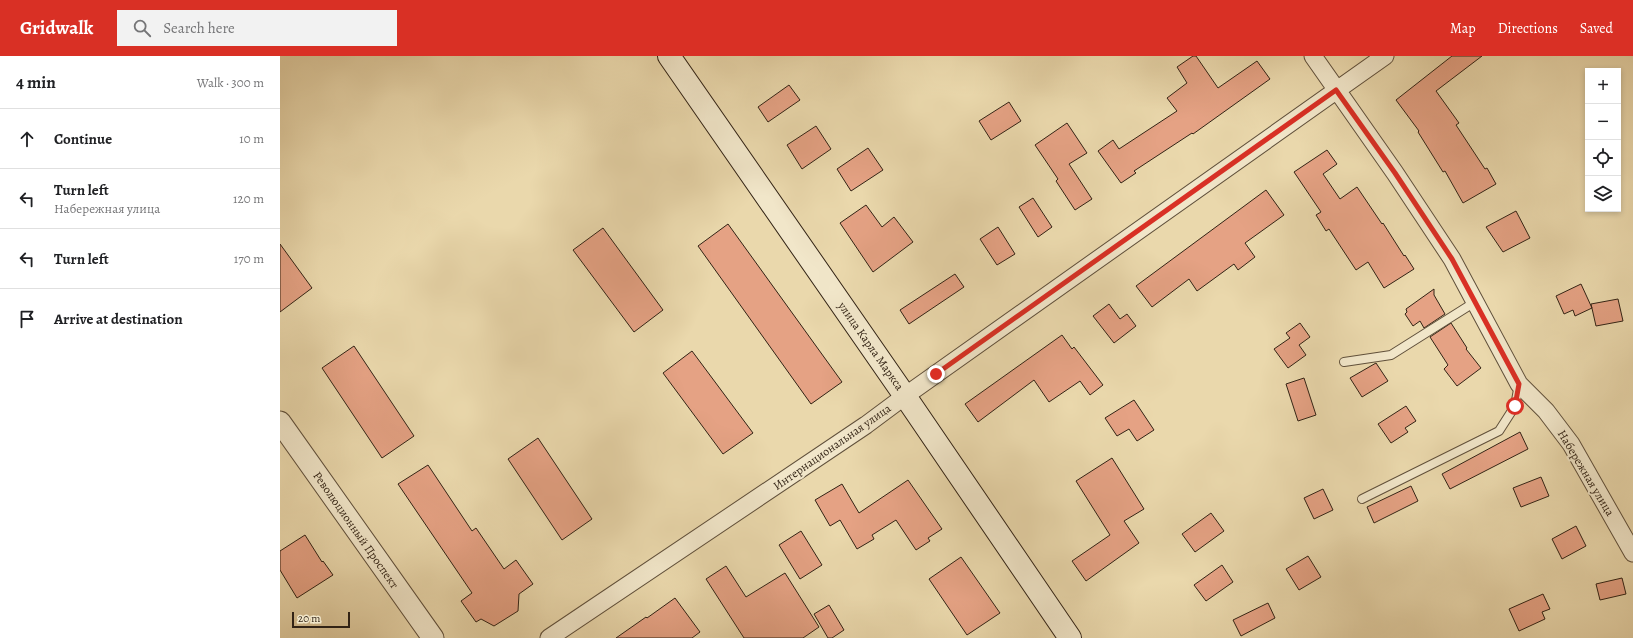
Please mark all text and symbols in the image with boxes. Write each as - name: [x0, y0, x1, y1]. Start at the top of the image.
- search box: [117, 10, 397, 46]
- text: Gridwalk: [20, 15, 93, 41]
- icon: search: [131, 17, 153, 39]
- text: Search here: [163, 18, 235, 38]
- text: Map: [1450, 19, 1476, 38]
- text: Directions: [1498, 19, 1558, 38]
- text: Saved: [1580, 19, 1613, 38]
- map controls: [1585, 68, 1621, 212]
- button: +: [1585, 68, 1621, 104]
- text: 4 min: [16, 71, 56, 94]
- text: Walk · 300 m: [197, 74, 264, 91]
- button: −: [1585, 104, 1621, 140]
- icon: ahead: [16, 128, 38, 150]
- text: Continue: [54, 129, 112, 149]
- text: 10 m: [239, 130, 264, 147]
- button: locate: [1585, 140, 1621, 176]
- button: layers: [1585, 176, 1621, 212]
- text: Turn left: [54, 180, 109, 200]
- icon: left: [16, 188, 38, 210]
- text: 120 m: [233, 190, 264, 207]
- text: Набережная улица: [54, 200, 160, 217]
- icon: left: [16, 248, 38, 270]
- text: Turn left: [54, 249, 109, 269]
- text: 170 m: [234, 250, 264, 267]
- street label: улица Карла Маркса: [834, 298, 908, 394]
- icon: arrive: [16, 308, 38, 330]
- text: Arrive at destination: [54, 309, 183, 329]
- route end: [927, 365, 945, 383]
- route start: [1506, 397, 1524, 415]
- street label: Интернациональная улица: [770, 400, 894, 494]
- street label: Набережная улица: [1554, 427, 1618, 520]
- street label: Революционный Проспект: [310, 468, 403, 592]
- scale bar: [292, 610, 350, 629]
- text: 20 m: [298, 611, 320, 626]

